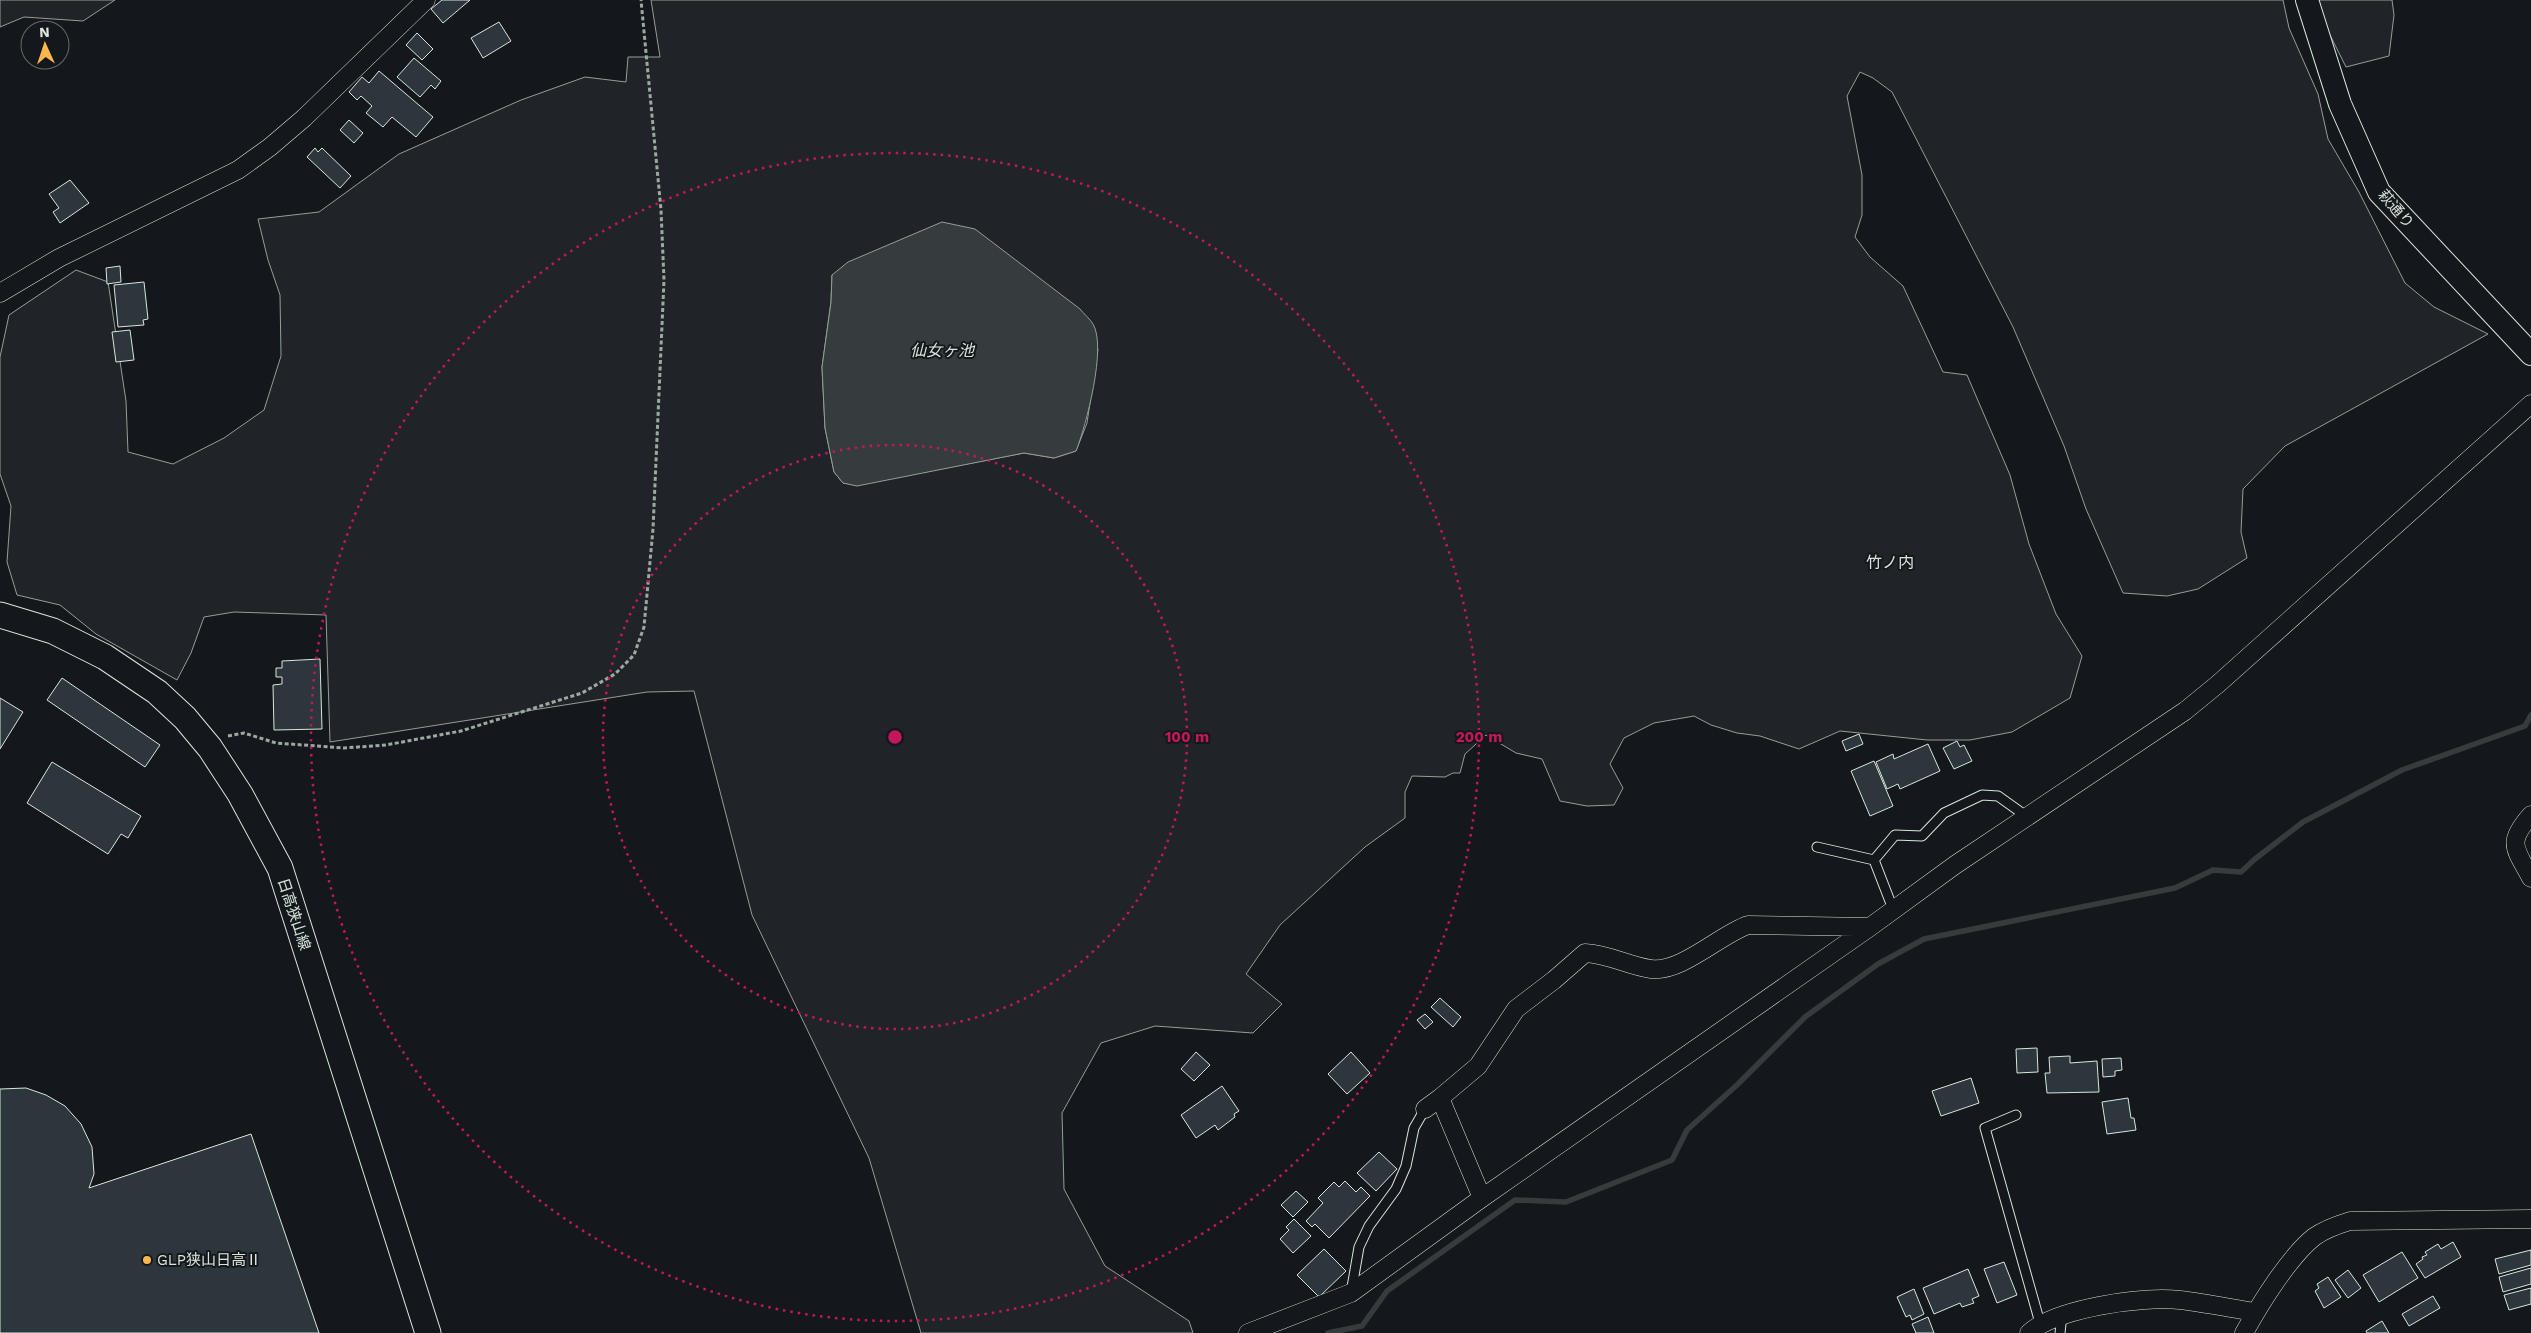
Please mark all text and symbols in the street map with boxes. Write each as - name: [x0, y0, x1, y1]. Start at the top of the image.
- north arrow: [20, 20, 70, 70]
- text: N: [39, 24, 50, 40]
- street label: 萩通り: [2374, 186, 2418, 232]
- water label: 仙女ヶ池: [910, 341, 976, 360]
- district label: 竹ノ内: [1866, 553, 1914, 572]
- centre of rings: [886, 728, 904, 746]
- text: 100 m: [1165, 728, 1209, 746]
- text: 200 m: [1456, 728, 1502, 746]
- street label: 日高狭山線: [274, 876, 314, 952]
- place label: GLP狭山日高Ⅱ: [157, 1251, 261, 1269]
- marker: GLP狭山日高Ⅱ: [141, 1254, 153, 1266]

